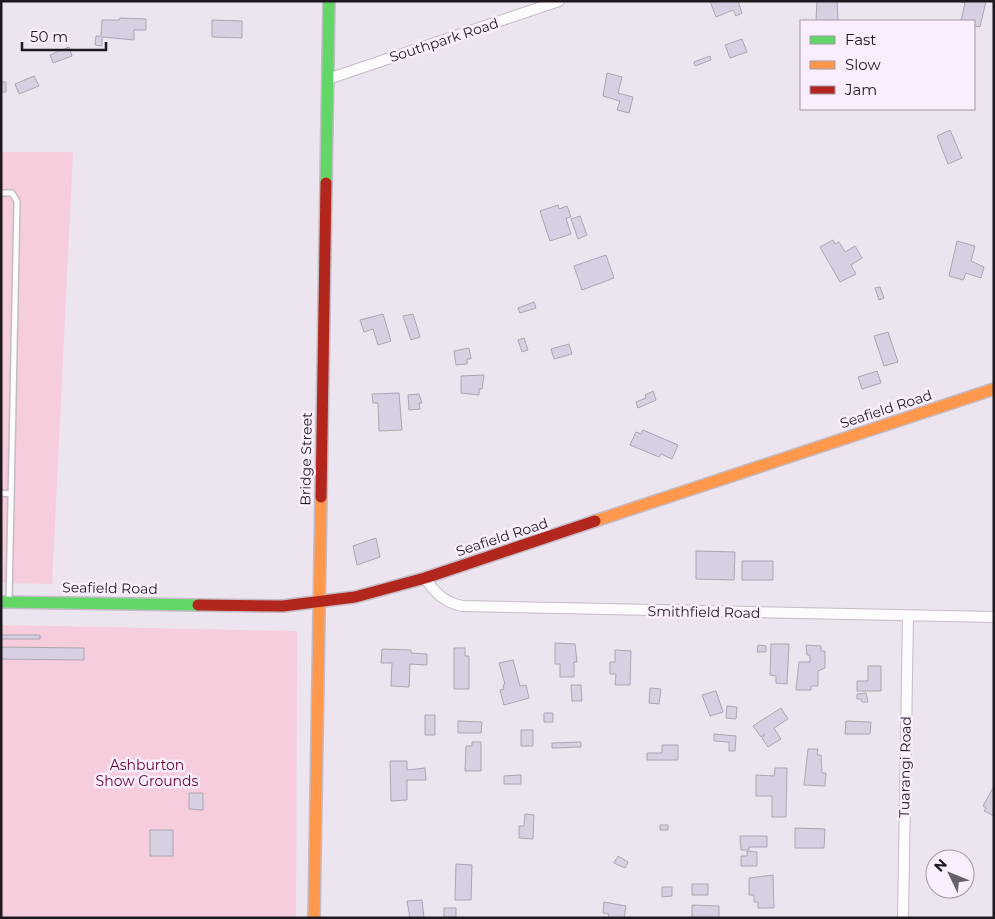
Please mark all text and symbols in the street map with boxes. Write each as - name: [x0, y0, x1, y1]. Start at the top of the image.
- street label: Southpark Road: [387, 14, 501, 66]
- scale bar: [22, 20, 106, 52]
- legend: [800, 20, 975, 110]
- text: 50 m: [30, 27, 68, 46]
- text: Fast: [845, 30, 876, 49]
- text: Slow: [845, 55, 881, 74]
- text: Jam: [844, 80, 877, 99]
- street label: Seafield Road: [838, 386, 934, 432]
- street label: Bridge Street: [296, 412, 316, 506]
- street label: Seafield Road: [454, 514, 550, 560]
- street label: Seafield Road: [62, 578, 158, 598]
- street label: Smithfield Road: [647, 602, 761, 622]
- street label: Tuarangi Road: [895, 716, 915, 818]
- park label: Ashburton Show Grounds: [96, 756, 199, 790]
- north arrow: [925, 849, 975, 899]
- text: N: [930, 855, 951, 875]

